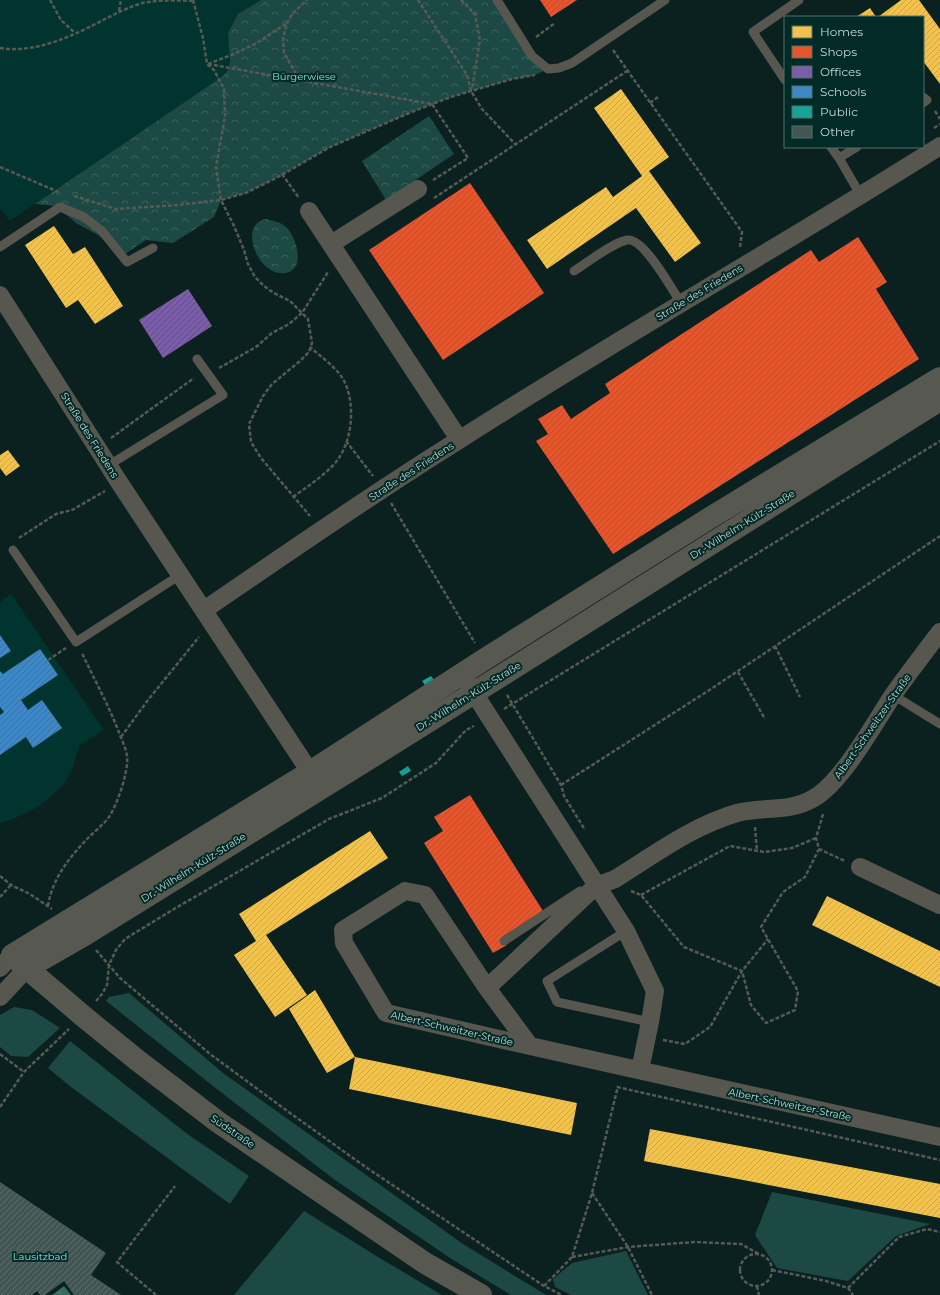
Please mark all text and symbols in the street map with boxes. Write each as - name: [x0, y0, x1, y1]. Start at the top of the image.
- legend: [784, 16, 924, 148]
- text: Homes: [820, 24, 863, 39]
- text: Shops: [820, 44, 857, 59]
- text: Offices: [820, 64, 861, 79]
- park label: Bürgerwiese: [272, 70, 336, 83]
- text: Schools: [820, 84, 866, 99]
- text: Public: [820, 104, 858, 119]
- text: Other: [820, 124, 855, 139]
- street label: Straße des Friedens: [654, 261, 745, 323]
- street label: Straße des Friedens: [58, 390, 121, 481]
- street label: Straße des Friedens: [366, 439, 456, 504]
- street label: Dr.-Wilhelm-Külz-Straße: [687, 487, 797, 562]
- street label: Dr.-Wilhelm-Külz-Straße: [413, 659, 523, 734]
- street label: Albert-Schweitzer-Straße: [831, 671, 914, 781]
- street label: Dr.-Wilhelm-Külz-Straße: [138, 830, 248, 905]
- street label: Albert-Schweitzer-Straße: [389, 1008, 514, 1049]
- street label: Albert-Schweitzer-Straße: [727, 1085, 852, 1124]
- street label: Südstraße: [208, 1112, 257, 1151]
- park label: Lausitzbad: [13, 1250, 67, 1263]

